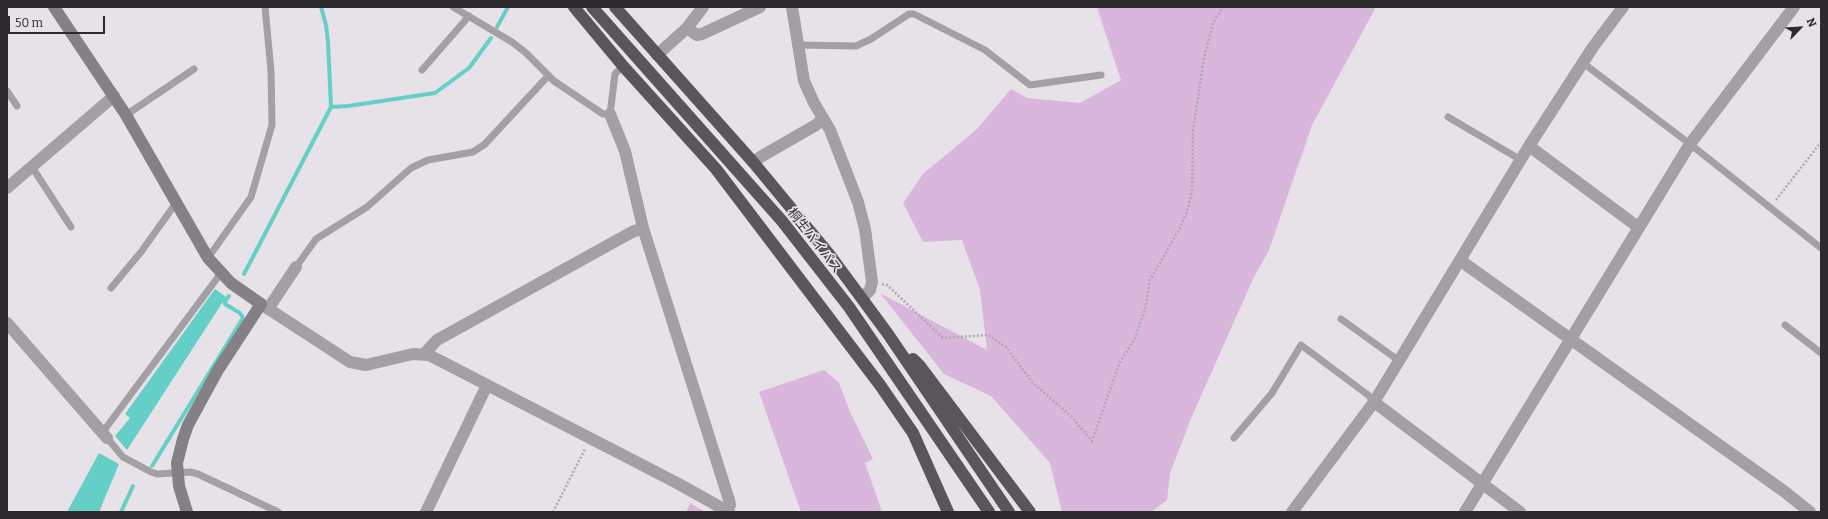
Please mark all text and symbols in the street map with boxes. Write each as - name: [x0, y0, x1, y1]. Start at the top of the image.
- scale bar: [10, 8, 107, 34]
- north arrow: [1780, 8, 1820, 48]
- text: 50 m: [15, 16, 43, 30]
- text: N: [1804, 16, 1819, 29]
- street label: 桐生バイパス: [784, 205, 844, 277]

